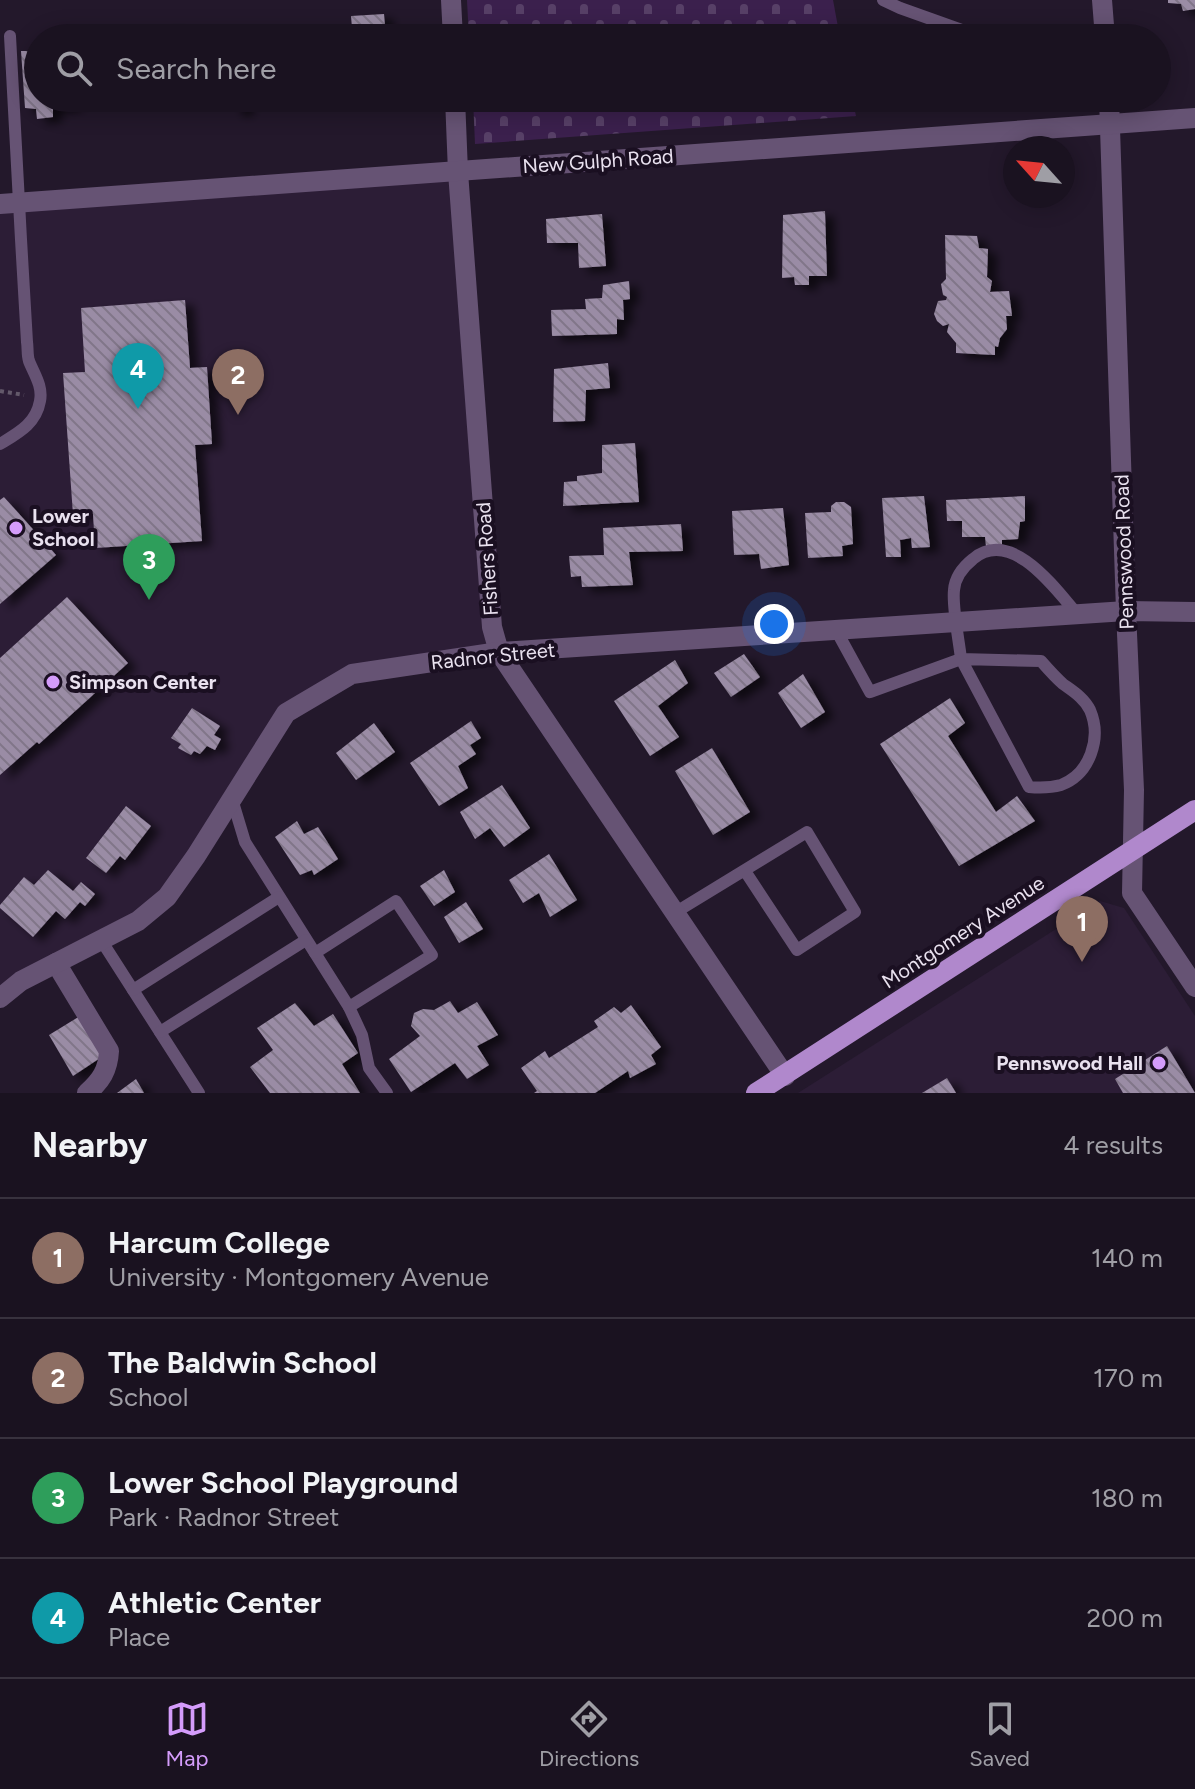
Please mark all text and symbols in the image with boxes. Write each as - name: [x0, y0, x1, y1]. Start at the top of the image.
- search box: [24, 24, 1171, 112]
- icon: search: [52, 46, 96, 90]
- text: Search here: [116, 50, 276, 87]
- north arrow: [1003, 136, 1075, 208]
- street label: New Gulph Road: [522, 144, 674, 178]
- pin: 4: [112, 343, 164, 409]
- pin: 2: [212, 349, 264, 415]
- street label: Pennswood Road: [1109, 474, 1139, 630]
- street label: Fishers Road: [471, 501, 503, 617]
- place label: Lower School: [32, 504, 95, 551]
- marker: Lower School: [7, 519, 25, 537]
- pin: 3: [123, 534, 175, 600]
- your location: [754, 604, 794, 644]
- street label: Radnor Street: [430, 638, 556, 674]
- place label: Simpson Center: [69, 670, 217, 694]
- marker: Simpson Center: [44, 673, 62, 691]
- street label: Montgomery Avenue: [877, 871, 1049, 993]
- pin: 1: [1056, 896, 1108, 962]
- place label: Pennswood Hall: [996, 1051, 1143, 1075]
- marker: Pennswood Hall: [1150, 1054, 1168, 1072]
- text: Nearby: [32, 1125, 147, 1166]
- text: 4 results: [1063, 1129, 1163, 1161]
- text: Harcum College: [108, 1224, 330, 1261]
- text: 1: [53, 1242, 63, 1274]
- text: 140 m: [1091, 1242, 1163, 1274]
- text: University · Montgomery Avenue: [108, 1261, 489, 1293]
- text: The Baldwin School: [108, 1344, 377, 1381]
- text: 2: [50, 1362, 66, 1394]
- text: 170 m: [1093, 1362, 1163, 1394]
- text: School: [108, 1381, 188, 1413]
- text: Lower School Playground: [108, 1464, 458, 1501]
- text: 3: [51, 1482, 65, 1514]
- text: 180 m: [1091, 1482, 1163, 1514]
- text: Park · Radnor Street: [108, 1501, 339, 1533]
- text: Athletic Center: [108, 1584, 321, 1621]
- text: 4: [50, 1602, 66, 1634]
- text: 200 m: [1087, 1602, 1163, 1634]
- text: Place: [108, 1621, 170, 1653]
- tab: Map: [165, 1697, 209, 1772]
- tab: Directions: [539, 1697, 639, 1772]
- tab: Saved: [969, 1697, 1030, 1772]

